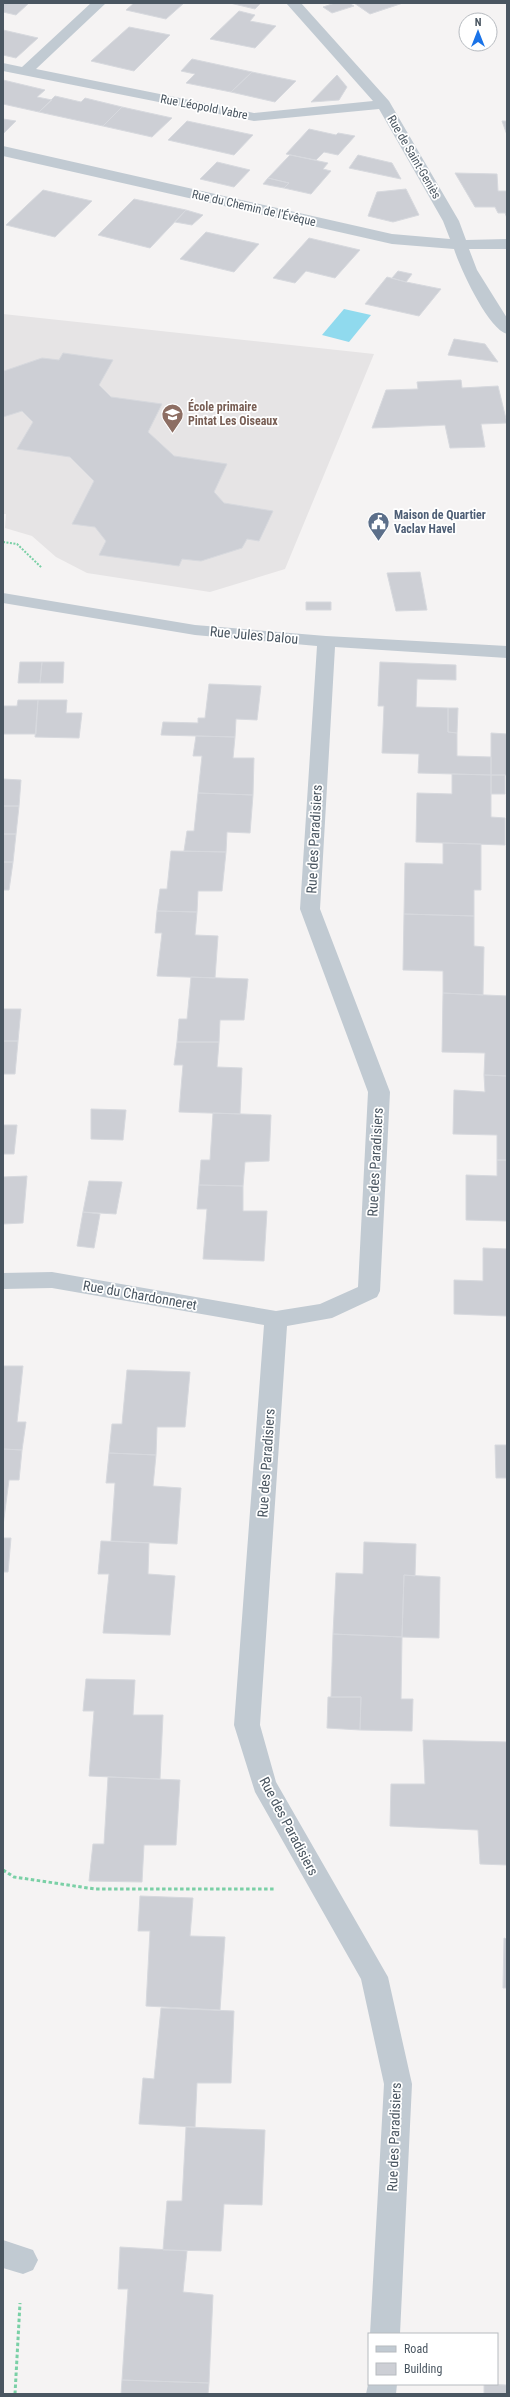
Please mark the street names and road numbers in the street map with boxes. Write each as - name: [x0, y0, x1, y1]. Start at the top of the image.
- street label: Rue Léopold Vabre: [159, 92, 249, 122]
- street label: Rue de Saint-Geniès: [384, 113, 444, 201]
- street label: Rue du Chemin de l'Évêque: [191, 186, 318, 229]
- street label: Rue Jules Dalou: [209, 623, 299, 647]
- street label: Rue des Paradisiers: [303, 784, 325, 894]
- street label: Rue des Paradisiers: [364, 1107, 386, 1217]
- street label: Rue du Chardonneret: [82, 1277, 198, 1313]
- street label: Rue des Paradisiers: [254, 1408, 278, 1518]
- street label: Rue des Paradisiers: [256, 1774, 322, 1878]
- street label: Rue des Paradisiers: [384, 2082, 404, 2192]

